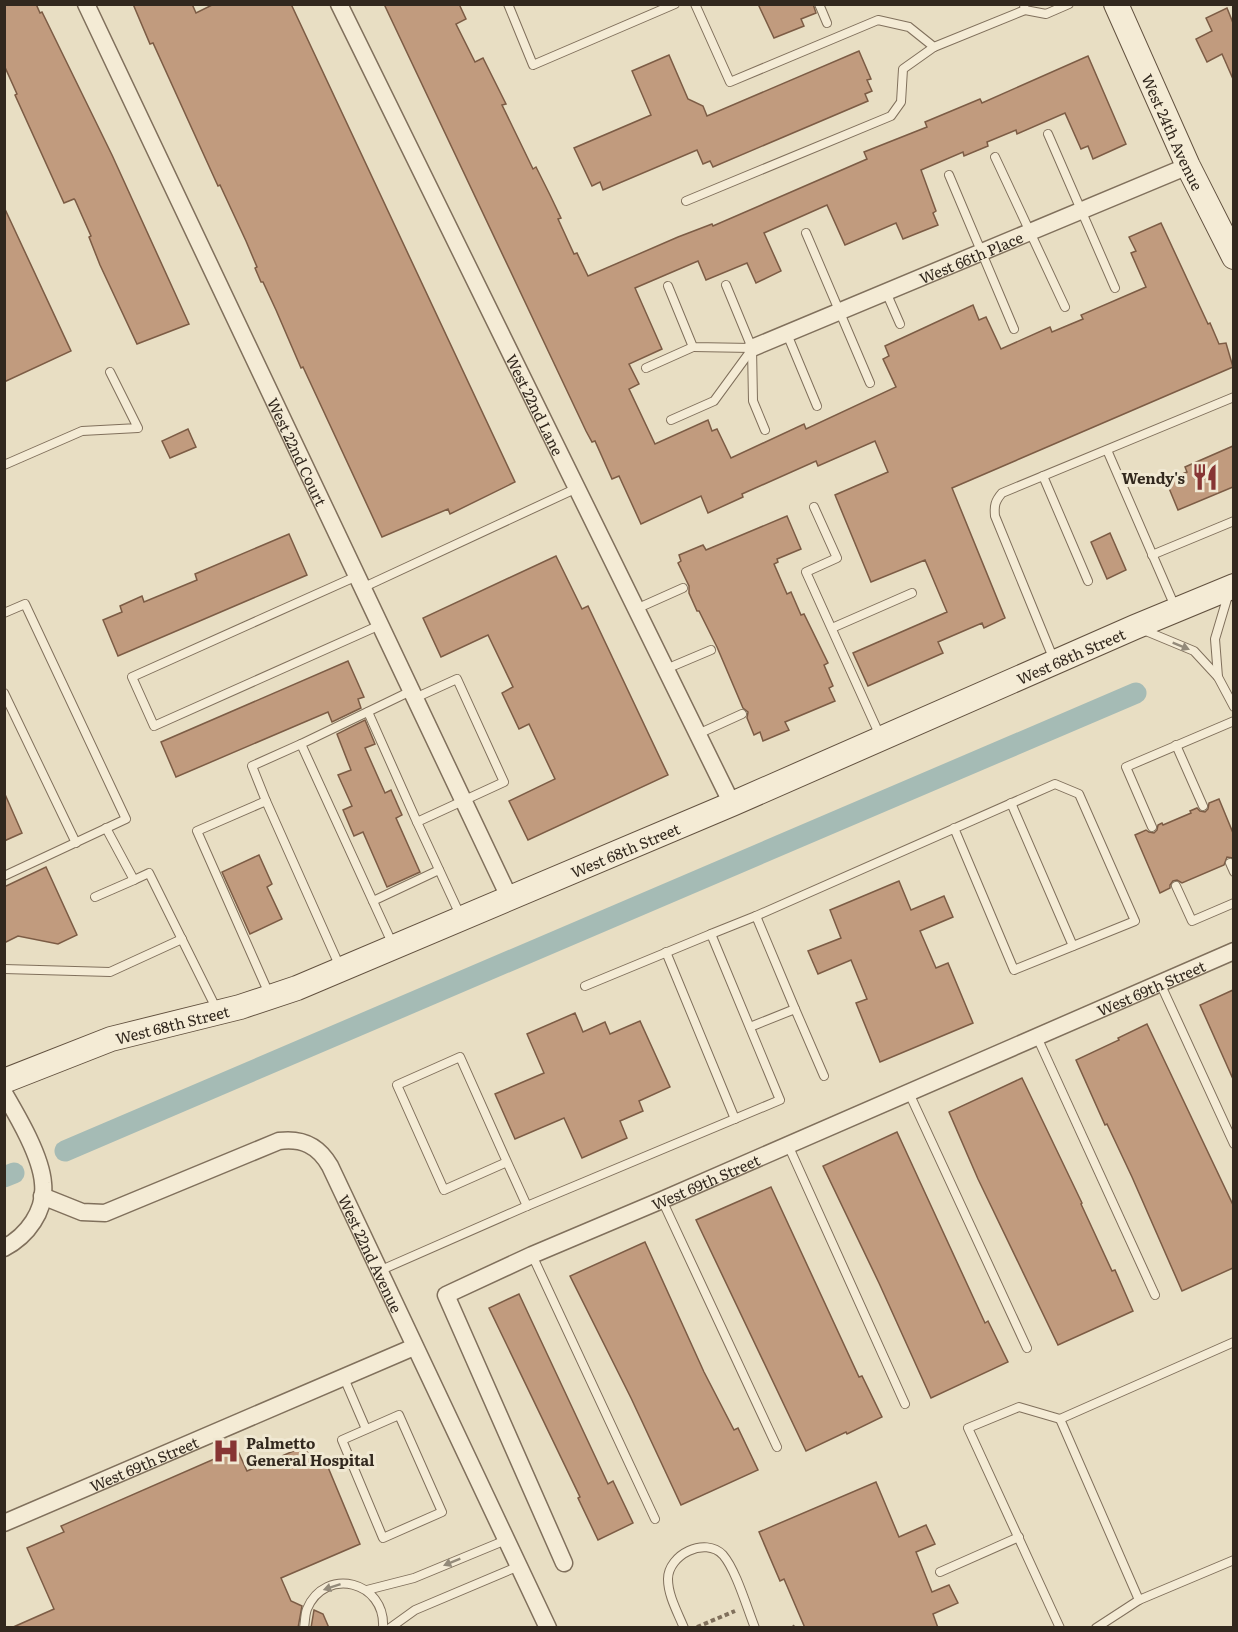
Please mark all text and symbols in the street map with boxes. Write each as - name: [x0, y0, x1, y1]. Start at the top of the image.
- street label: West 24th Avenue: [1137, 70, 1210, 194]
- street label: West 66th Place: [915, 225, 1026, 289]
- street label: West 22nd Lane: [501, 350, 570, 459]
- street label: West 22nd Court: [262, 393, 333, 509]
- restaurant icon: Wendy's: [1190, 462, 1220, 492]
- place label: Wendy's: [1122, 466, 1186, 489]
- street label: West 68th Street: [1013, 621, 1129, 689]
- one-way arrow: [1172, 642, 1190, 651]
- street label: West 68th Street: [567, 816, 683, 883]
- street label: West 69th Street: [1093, 953, 1209, 1021]
- street label: West 68th Street: [113, 999, 232, 1049]
- street label: West 69th Street: [647, 1147, 763, 1215]
- street label: West 22nd Avenue: [333, 1190, 409, 1316]
- street label: West 69th Street: [86, 1430, 202, 1497]
- place label: Palmetto General Hospital: [246, 1431, 375, 1471]
- hospital icon: Palmetto General Hospital: [211, 1436, 241, 1466]
- one-way arrow: [443, 1557, 461, 1567]
- one-way arrow: [323, 1583, 341, 1592]

